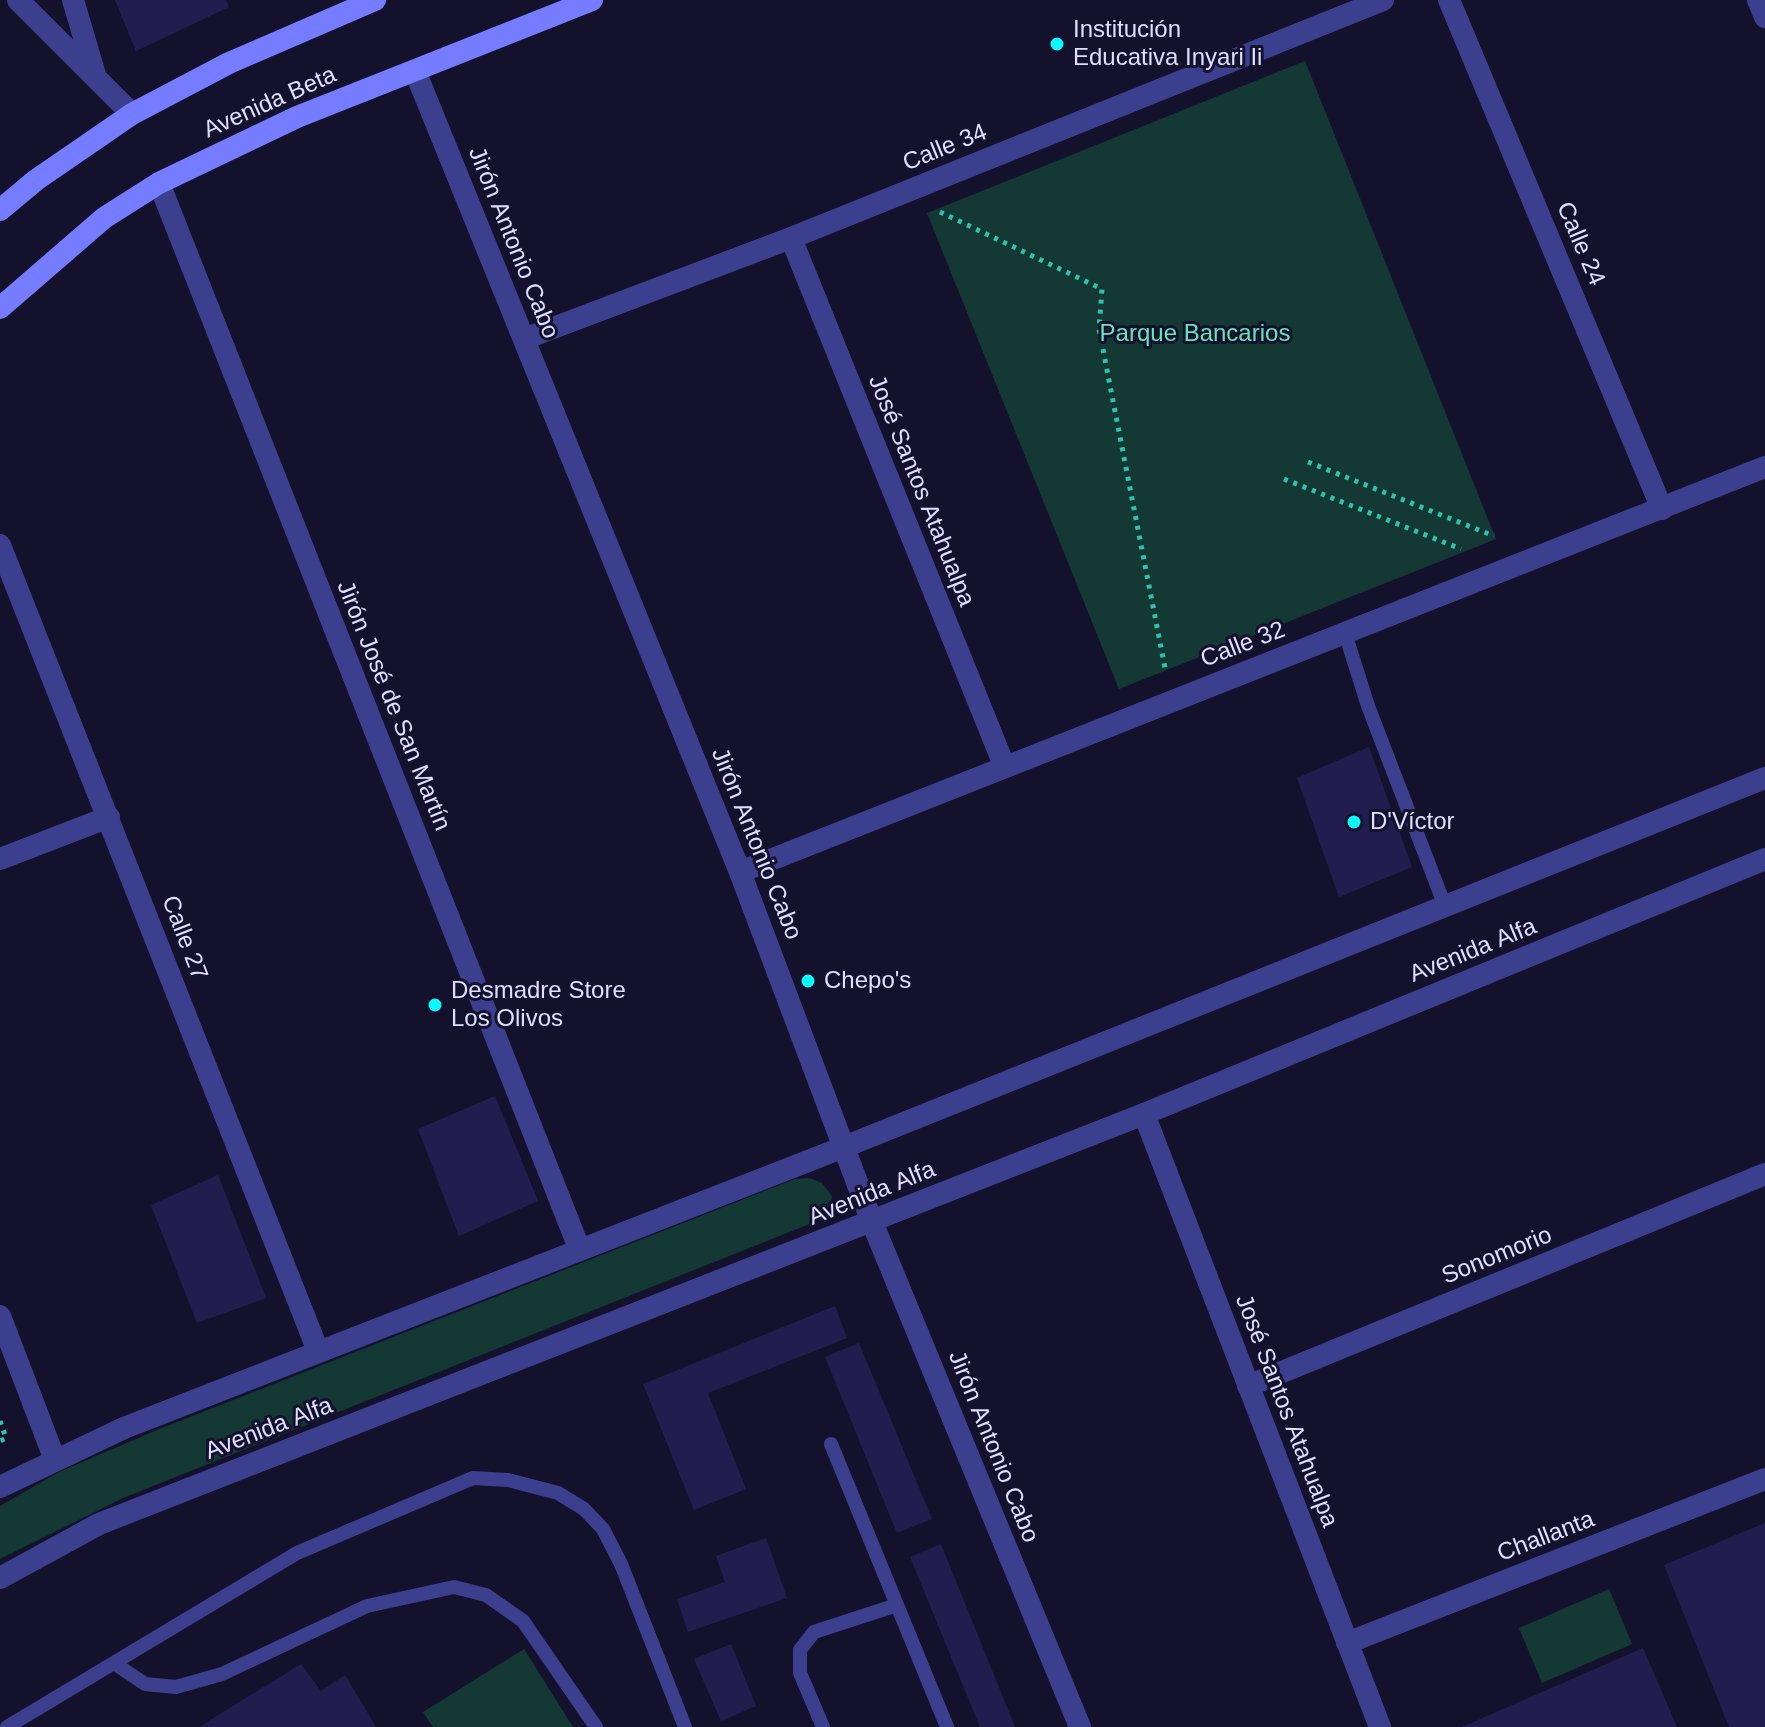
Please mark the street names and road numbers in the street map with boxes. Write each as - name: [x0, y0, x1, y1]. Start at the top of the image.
- street label: Avenida Beta: [199, 61, 341, 145]
- street label: Calle 34: [899, 118, 991, 178]
- street label: Jirón Antonio Cabo: [461, 143, 565, 343]
- street label: Calle 24: [1550, 198, 1610, 290]
- street label: José Santos Atahualpa: [861, 371, 981, 611]
- street label: Jirón José de San Martín: [330, 577, 456, 835]
- street label: Calle 32: [1197, 616, 1289, 674]
- street label: Jirón Antonio Cabo: [704, 744, 808, 944]
- street label: Calle 27: [155, 892, 213, 984]
- street label: Avenida Alfa: [1405, 912, 1541, 990]
- street label: Avenida Alfa: [804, 1155, 940, 1233]
- street label: Sonomorio: [1438, 1221, 1556, 1291]
- street label: José Santos Atahualpa: [1228, 1291, 1344, 1531]
- street label: Jirón Antonio Cabo: [941, 1347, 1045, 1547]
- street label: Avenida Alfa: [201, 1391, 337, 1467]
- street label: Challanta: [1494, 1505, 1598, 1569]

